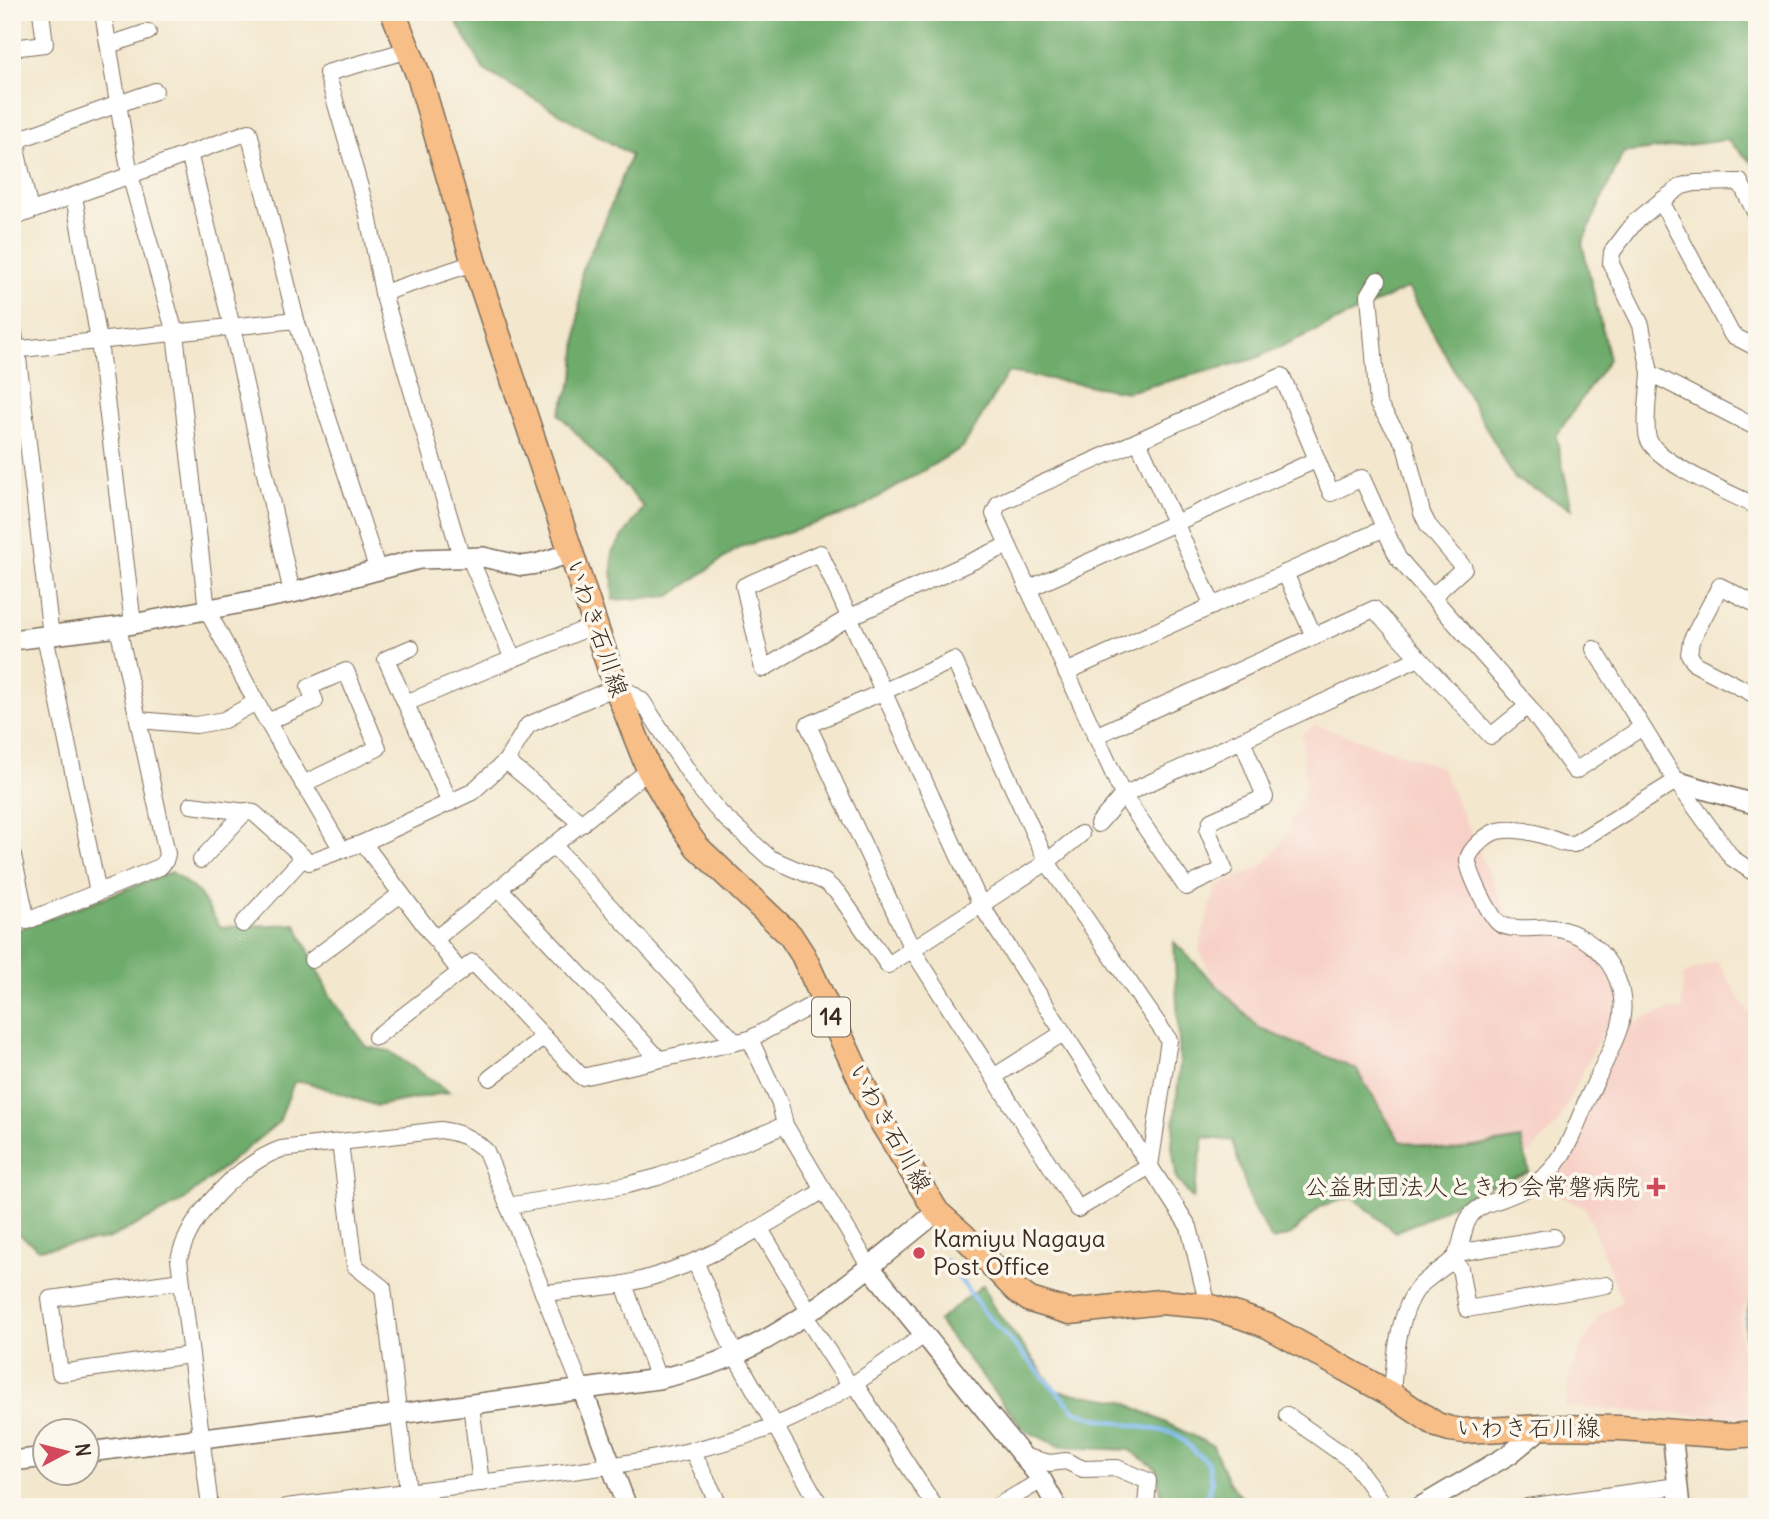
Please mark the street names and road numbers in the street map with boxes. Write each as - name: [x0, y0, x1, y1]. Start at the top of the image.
- street label: いわき石川線: [560, 555, 636, 701]
- road number: 14: [812, 998, 850, 1036]
- street label: いわき石川線: [843, 1057, 939, 1198]
- street label: いわき石川線: [1456, 1412, 1600, 1442]

